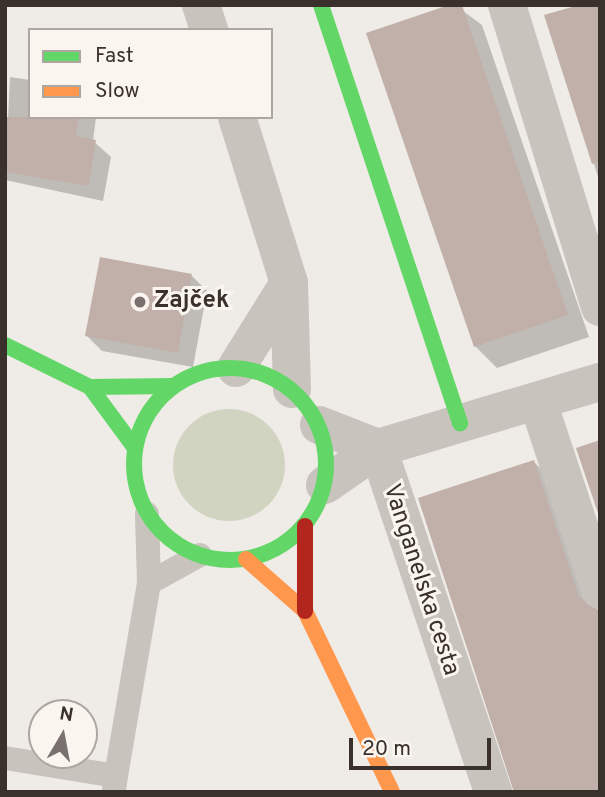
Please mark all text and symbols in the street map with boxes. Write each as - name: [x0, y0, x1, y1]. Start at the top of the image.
- legend: [28, 28, 273, 119]
- text: Fast: [95, 43, 134, 70]
- text: Slow: [95, 78, 140, 105]
- place label: Zajček: [154, 288, 229, 316]
- marker: Zajček: [132, 294, 148, 310]
- street label: Vanganelska cesta: [375, 481, 465, 679]
- north arrow: [28, 699, 98, 769]
- text: N: [57, 702, 75, 728]
- scale bar: [353, 724, 495, 768]
- text: 20 m: [362, 736, 411, 763]

